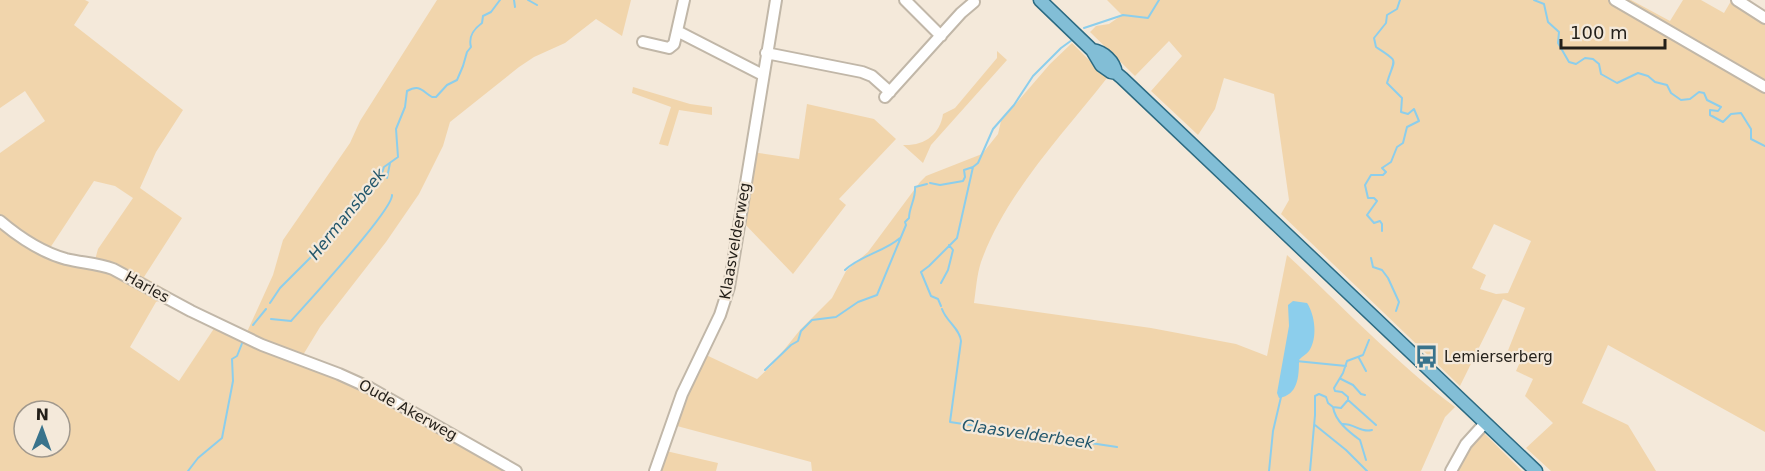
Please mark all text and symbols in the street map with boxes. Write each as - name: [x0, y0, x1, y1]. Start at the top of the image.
- scale bar: [1561, 12, 1664, 50]
- text: 100 m: [1570, 22, 1628, 43]
- water label: Hermansbeek: [305, 164, 390, 263]
- street label: Klaasvelderweg: [716, 181, 754, 301]
- street label: Harles: [122, 268, 172, 307]
- bus stop icon: Lemierserberg: [1413, 344, 1439, 370]
- place label: Lemierserberg: [1444, 348, 1553, 366]
- street label: Oude Akerweg: [356, 376, 460, 444]
- north arrow: [12, 399, 72, 459]
- text: N: [35, 405, 49, 424]
- water label: Claasvelderbeek: [961, 415, 1096, 453]

